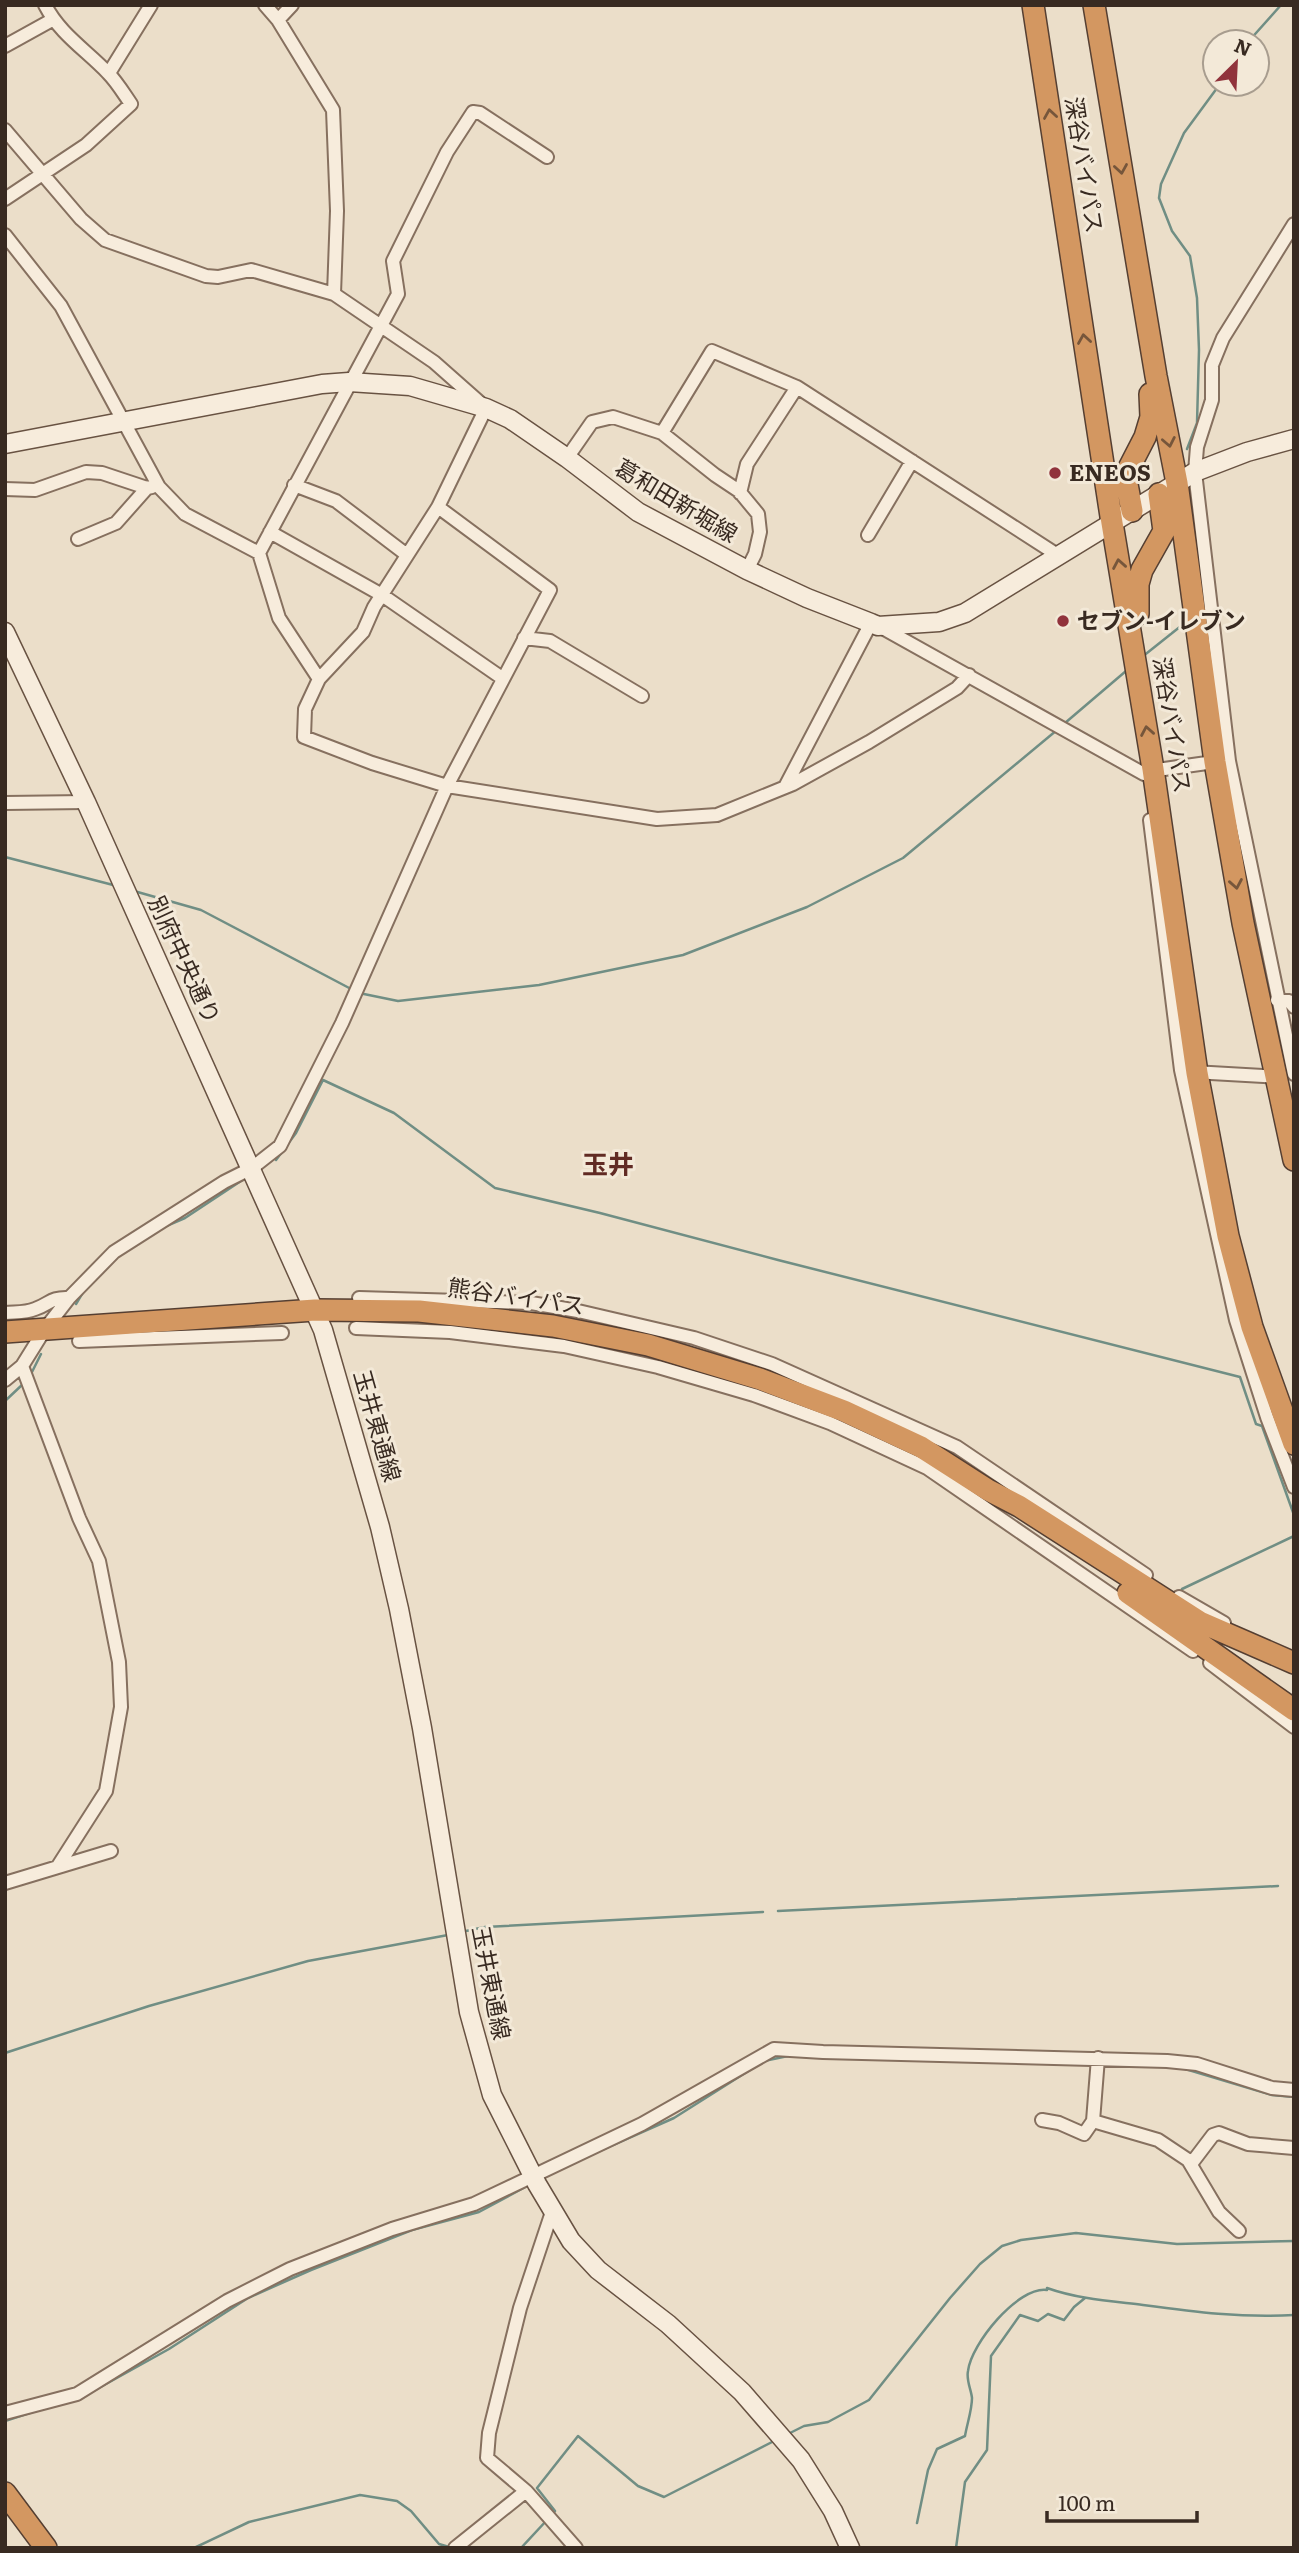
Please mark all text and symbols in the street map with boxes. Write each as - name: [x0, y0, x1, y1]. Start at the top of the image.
- north arrow: [1201, 28, 1271, 98]
- text: N: [1230, 31, 1256, 63]
- street label: 深谷バイパス: [1058, 94, 1114, 235]
- one-way arrow: [1043, 108, 1058, 120]
- one-way arrow: [1113, 163, 1128, 175]
- one-way arrow: [1077, 333, 1092, 345]
- one-way arrow: [1160, 436, 1175, 448]
- street label: 葛和田新堀線: [609, 449, 745, 549]
- place label: ENEOS: [1069, 454, 1151, 488]
- marker: ENEOS: [1047, 465, 1063, 481]
- one-way arrow: [1112, 558, 1127, 570]
- place label: セブン-イレブン: [1077, 602, 1246, 636]
- marker: セブン-イレブン: [1055, 613, 1071, 629]
- street label: 深谷バイパス: [1146, 654, 1202, 795]
- one-way arrow: [1140, 726, 1155, 737]
- one-way arrow: [1228, 878, 1243, 890]
- street label: 別府中央通り: [141, 889, 230, 1029]
- district label: 玉井: [582, 1143, 634, 1182]
- street label: 熊谷バイパス: [446, 1269, 587, 1321]
- street label: 玉井東通線: [347, 1365, 411, 1485]
- street label: 玉井東通線: [465, 1923, 521, 2042]
- scale bar: [1047, 2480, 1198, 2524]
- text: 100 m: [1058, 2486, 1115, 2517]

